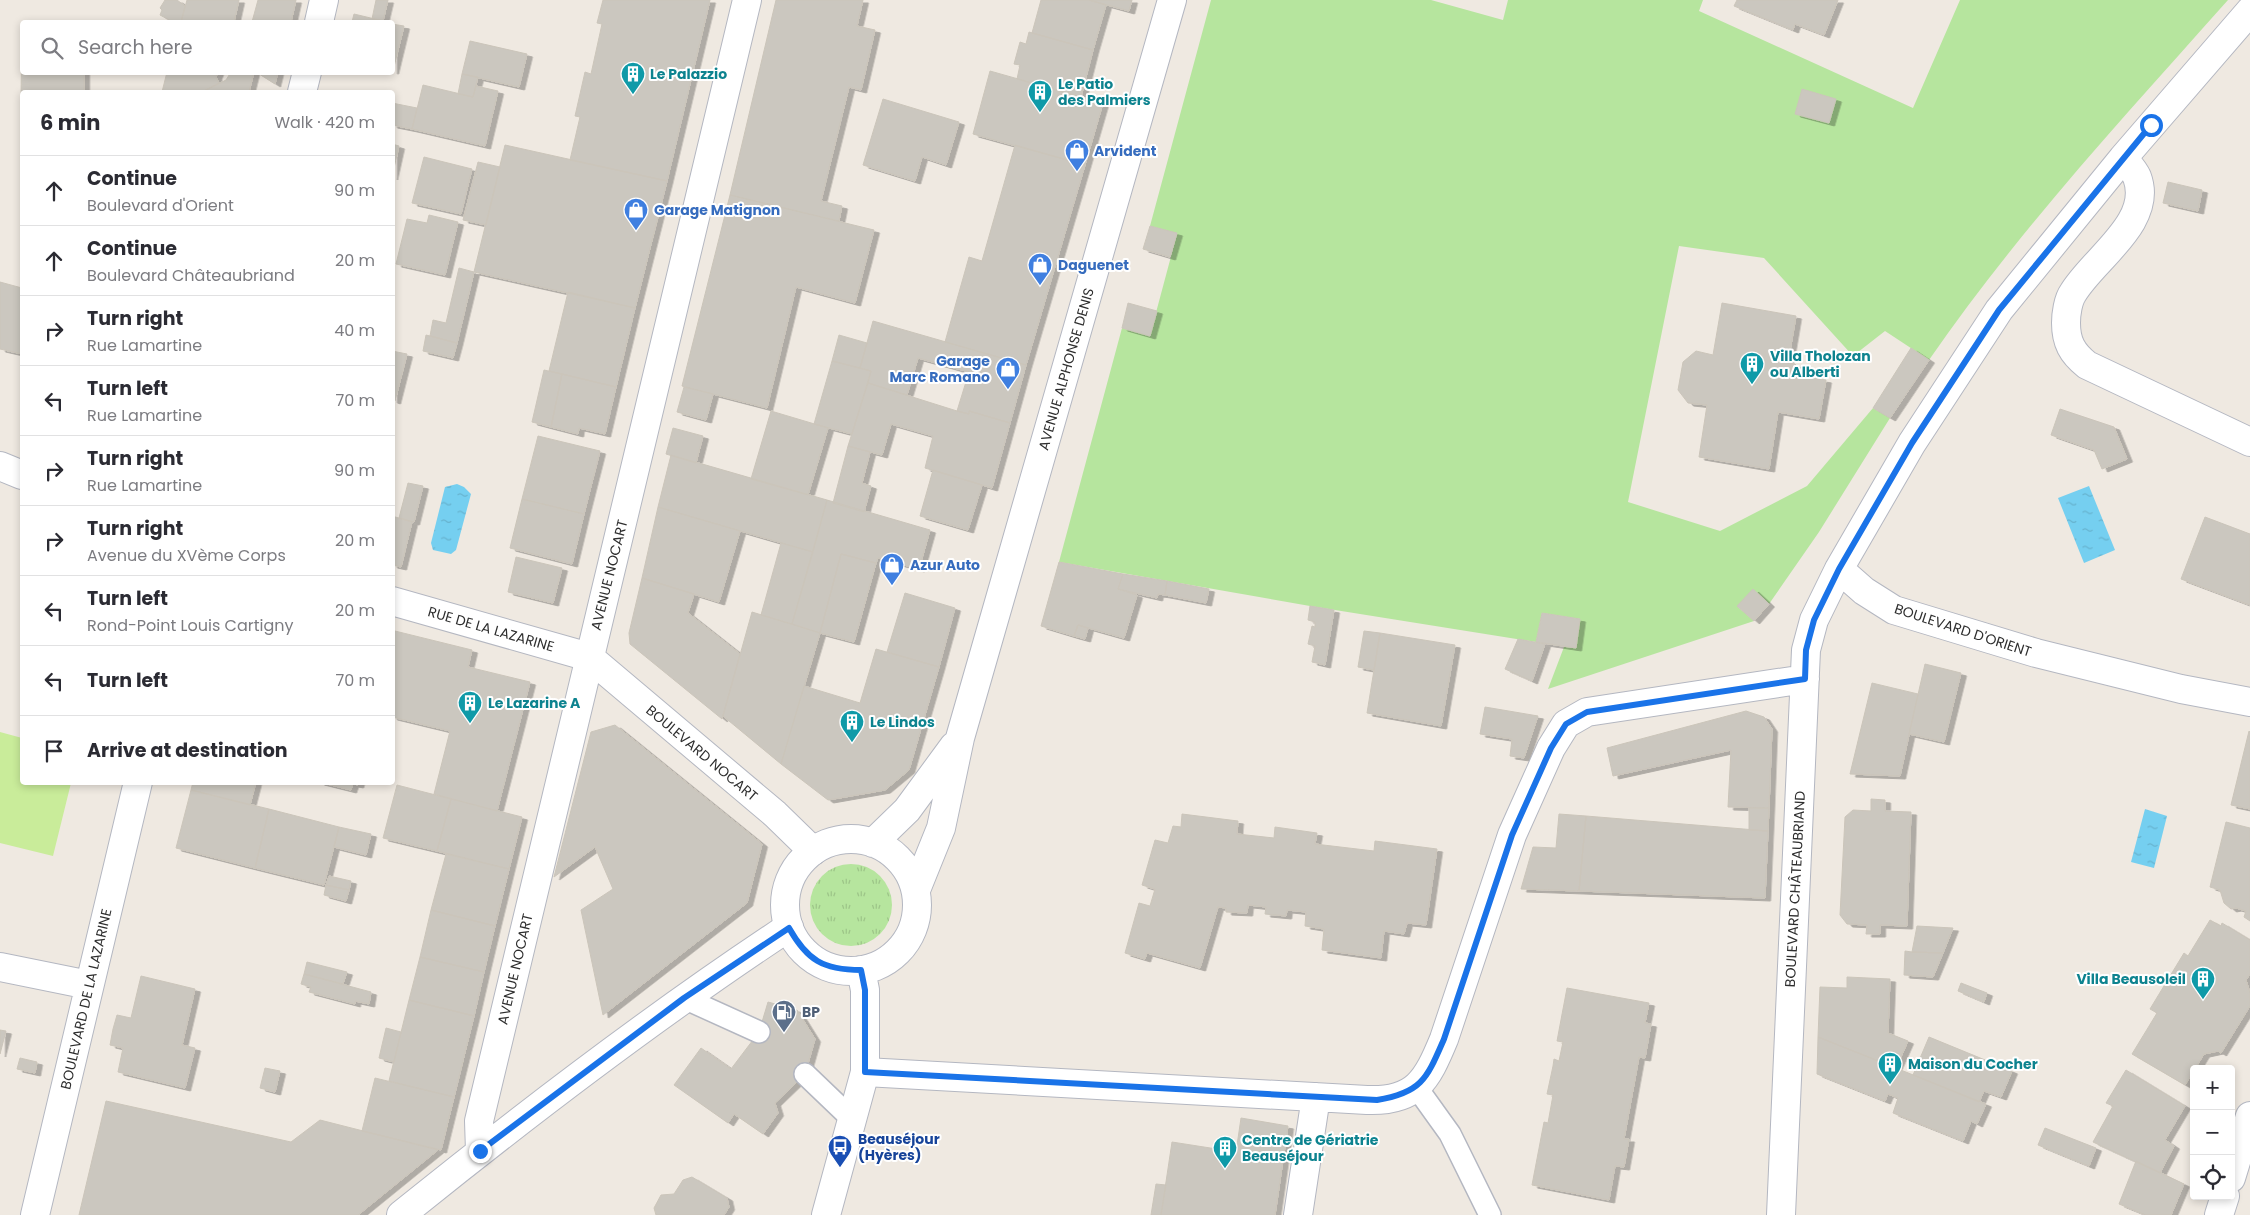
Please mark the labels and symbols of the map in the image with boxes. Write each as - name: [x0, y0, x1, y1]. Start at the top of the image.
- building icon: Le Palazzio: [620, 61, 646, 95]
- place label: Le Palazzio: [650, 64, 727, 84]
- place label: Le Patio des Palmiers: [1058, 74, 1151, 110]
- building icon: Le Patio des Palmiers: [1027, 79, 1053, 113]
- route start: [2140, 114, 2163, 137]
- shop icon: Arvident: [1064, 138, 1090, 172]
- place label: Arvident: [1094, 141, 1157, 161]
- shop icon: Garage Matignon: [623, 197, 649, 231]
- place label: Garage Matignon: [654, 200, 780, 220]
- shop icon: Daguenet: [1027, 252, 1053, 286]
- place label: Daguenet: [1058, 255, 1129, 275]
- street label: AVENUE ALPHONSE DENIS: [1033, 285, 1099, 453]
- place label: Villa Tholozan ou Alberti: [1770, 346, 1871, 382]
- place label: Garage Marc Romano: [889, 351, 990, 387]
- building icon: Villa Tholozan ou Alberti: [1739, 351, 1765, 385]
- shop icon: Garage Marc Romano: [995, 356, 1021, 390]
- street label: AVENUE NOCART: [586, 517, 633, 632]
- shop icon: Azur Auto: [879, 552, 905, 586]
- place label: Azur Auto: [910, 555, 980, 575]
- street label: BOULEVARD D'ORIENT: [1892, 598, 2034, 662]
- street label: RUE DE LA LAZARINE: [426, 601, 556, 657]
- building icon: Le Lazarine A: [457, 690, 483, 724]
- place label: Le Lazarine A: [488, 693, 581, 713]
- street label: BOULEVARD NOCART: [642, 700, 763, 806]
- building icon: Le Lindos: [839, 709, 865, 743]
- place label: Le Lindos: [870, 712, 935, 732]
- street label: BOULEVARD CHÂTEAUBRIAND: [1780, 790, 1810, 988]
- street label: BOULEVARD DE LA LAZARINE: [55, 907, 117, 1091]
- street label: AVENUE NOCART: [492, 911, 538, 1027]
- building icon: Villa Beausoleil: [2190, 966, 2216, 1000]
- place label: Villa Beausoleil: [2076, 969, 2186, 989]
- fuel station icon: BP: [771, 999, 797, 1033]
- place label: BP: [802, 1002, 820, 1022]
- building icon: Maison du Cocher: [1877, 1051, 1903, 1085]
- place label: Maison du Cocher: [1908, 1054, 2038, 1074]
- place label: Beauséjour (Hyères): [858, 1129, 940, 1165]
- place label: Centre de Gériatrie Beauséjour: [1242, 1130, 1379, 1166]
- bus stop icon: Beauséjour (Hyères): [827, 1134, 853, 1168]
- building icon: Centre de Gériatrie Beauséjour: [1212, 1135, 1238, 1169]
- route end: [469, 1140, 492, 1163]

